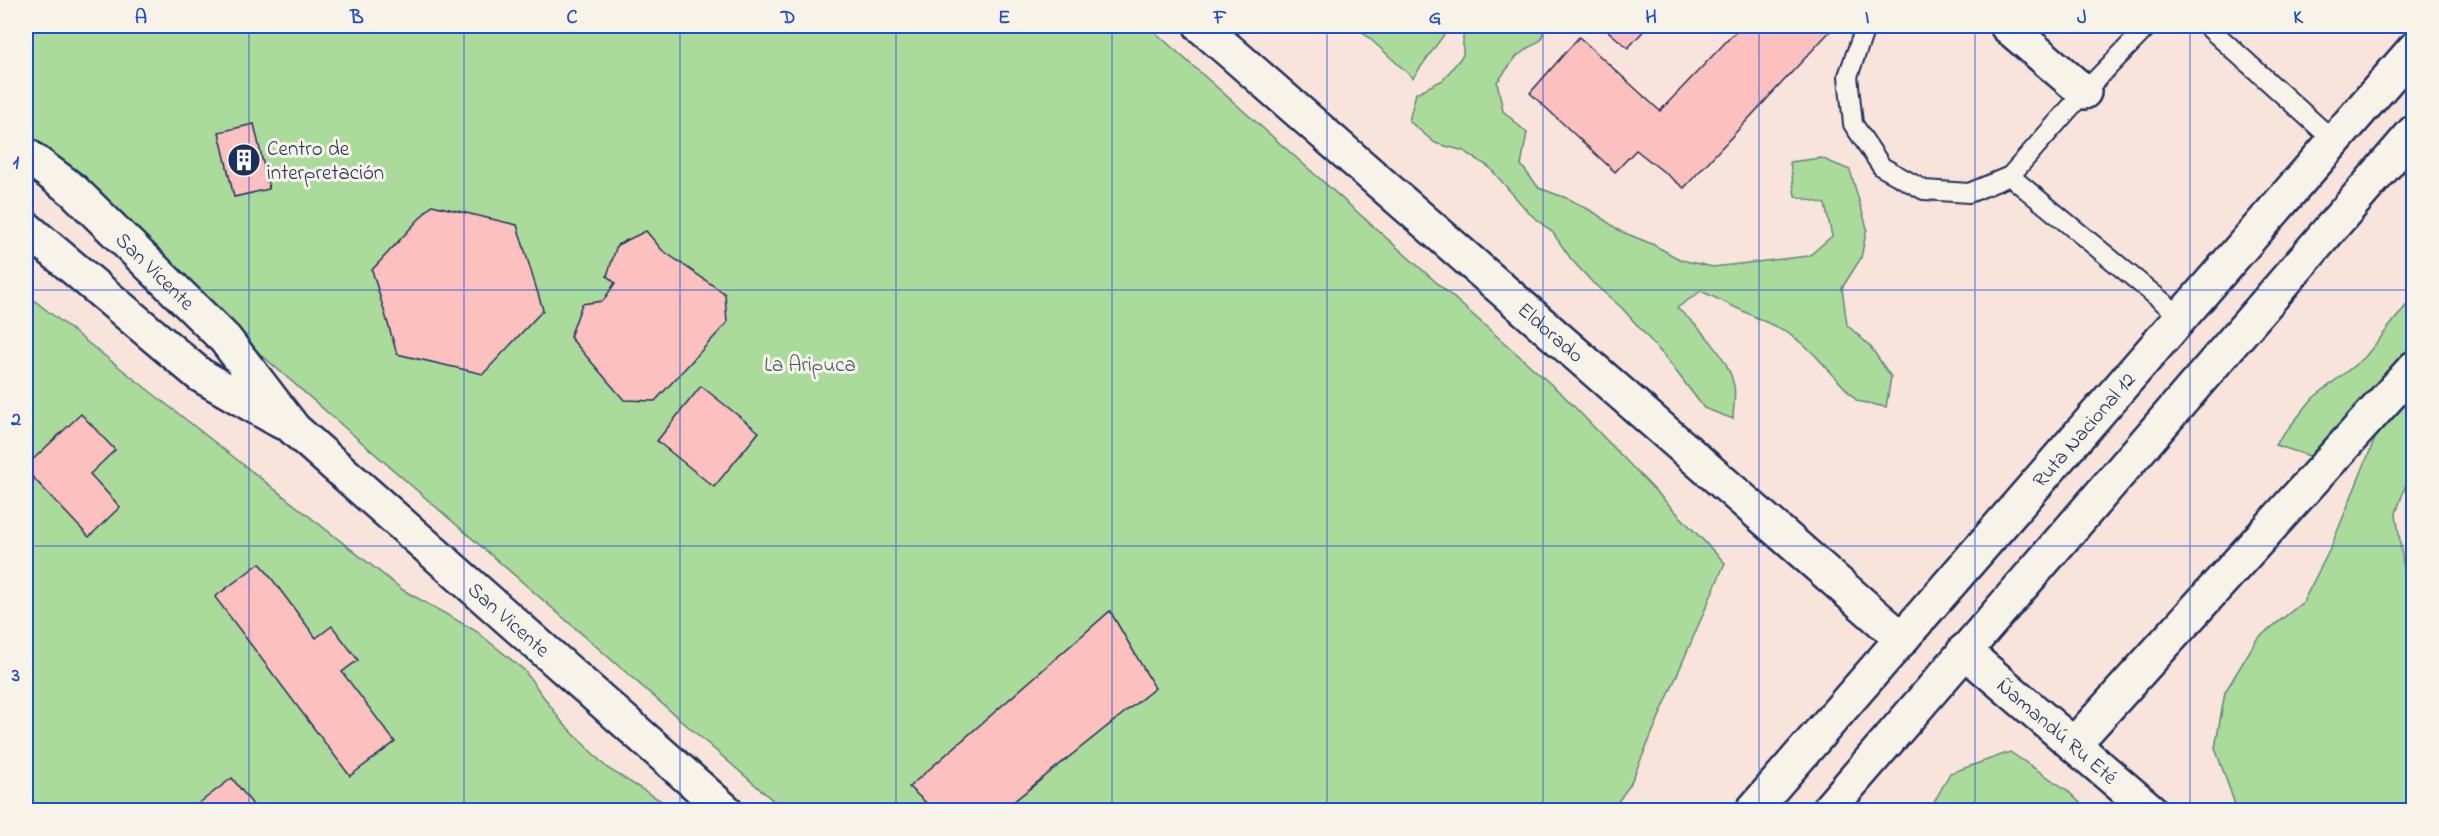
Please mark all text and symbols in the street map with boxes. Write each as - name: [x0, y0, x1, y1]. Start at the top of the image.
- text: A: [135, 4, 147, 33]
- text: B: [349, 4, 364, 33]
- text: C: [567, 4, 578, 33]
- text: D: [780, 4, 795, 33]
- text: E: [998, 4, 1010, 33]
- text: F: [1213, 4, 1227, 33]
- text: G: [1429, 4, 1442, 33]
- text: H: [1645, 4, 1657, 33]
- text: I: [1865, 4, 1870, 33]
- text: J: [2077, 4, 2087, 33]
- text: K: [2293, 4, 2304, 33]
- place label: Centro de interpretación: [267, 135, 384, 189]
- building icon: Centro de interpretación: [226, 142, 262, 178]
- text: 1: [13, 149, 20, 178]
- street label: San Vicente: [108, 226, 201, 319]
- street label: Eldorado: [1510, 296, 1590, 371]
- park label: La Aripuca: [764, 351, 856, 381]
- street label: Ruta Nacional 12: [2026, 366, 2144, 495]
- text: 2: [10, 406, 21, 435]
- street label: San Vicente: [460, 576, 556, 666]
- text: 3: [11, 662, 20, 691]
- street label: Ñamandú Ru Eté: [1989, 672, 2124, 793]

